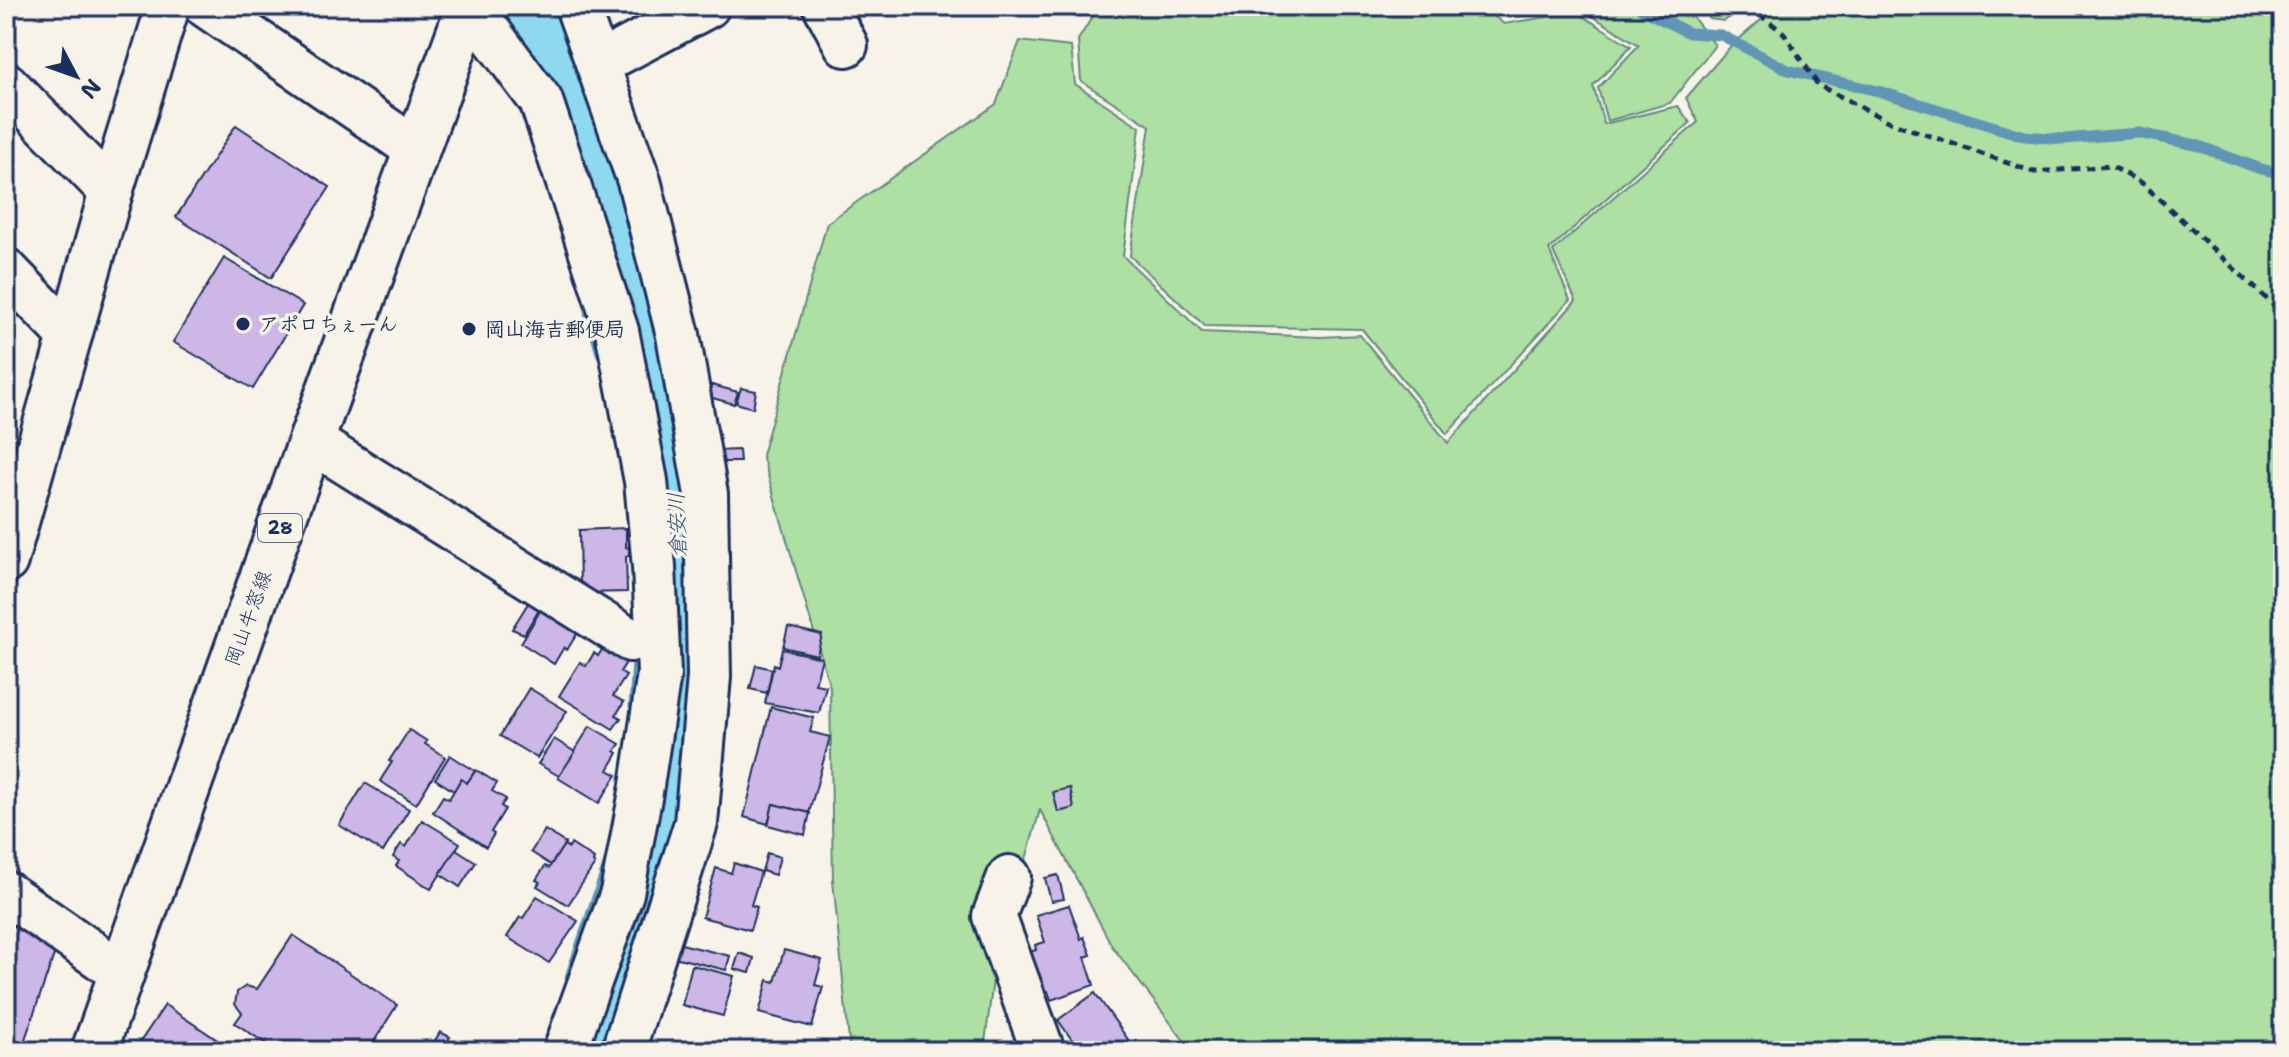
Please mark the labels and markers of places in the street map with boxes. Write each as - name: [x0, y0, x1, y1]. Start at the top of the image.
- place label: アポロちぇーん: [259, 311, 398, 337]
- marker: アポロちぇーん: [234, 315, 252, 333]
- place label: 岡山海吉郵便局: [485, 316, 625, 342]
- marker: 岡山海吉郵便局: [460, 320, 478, 338]

